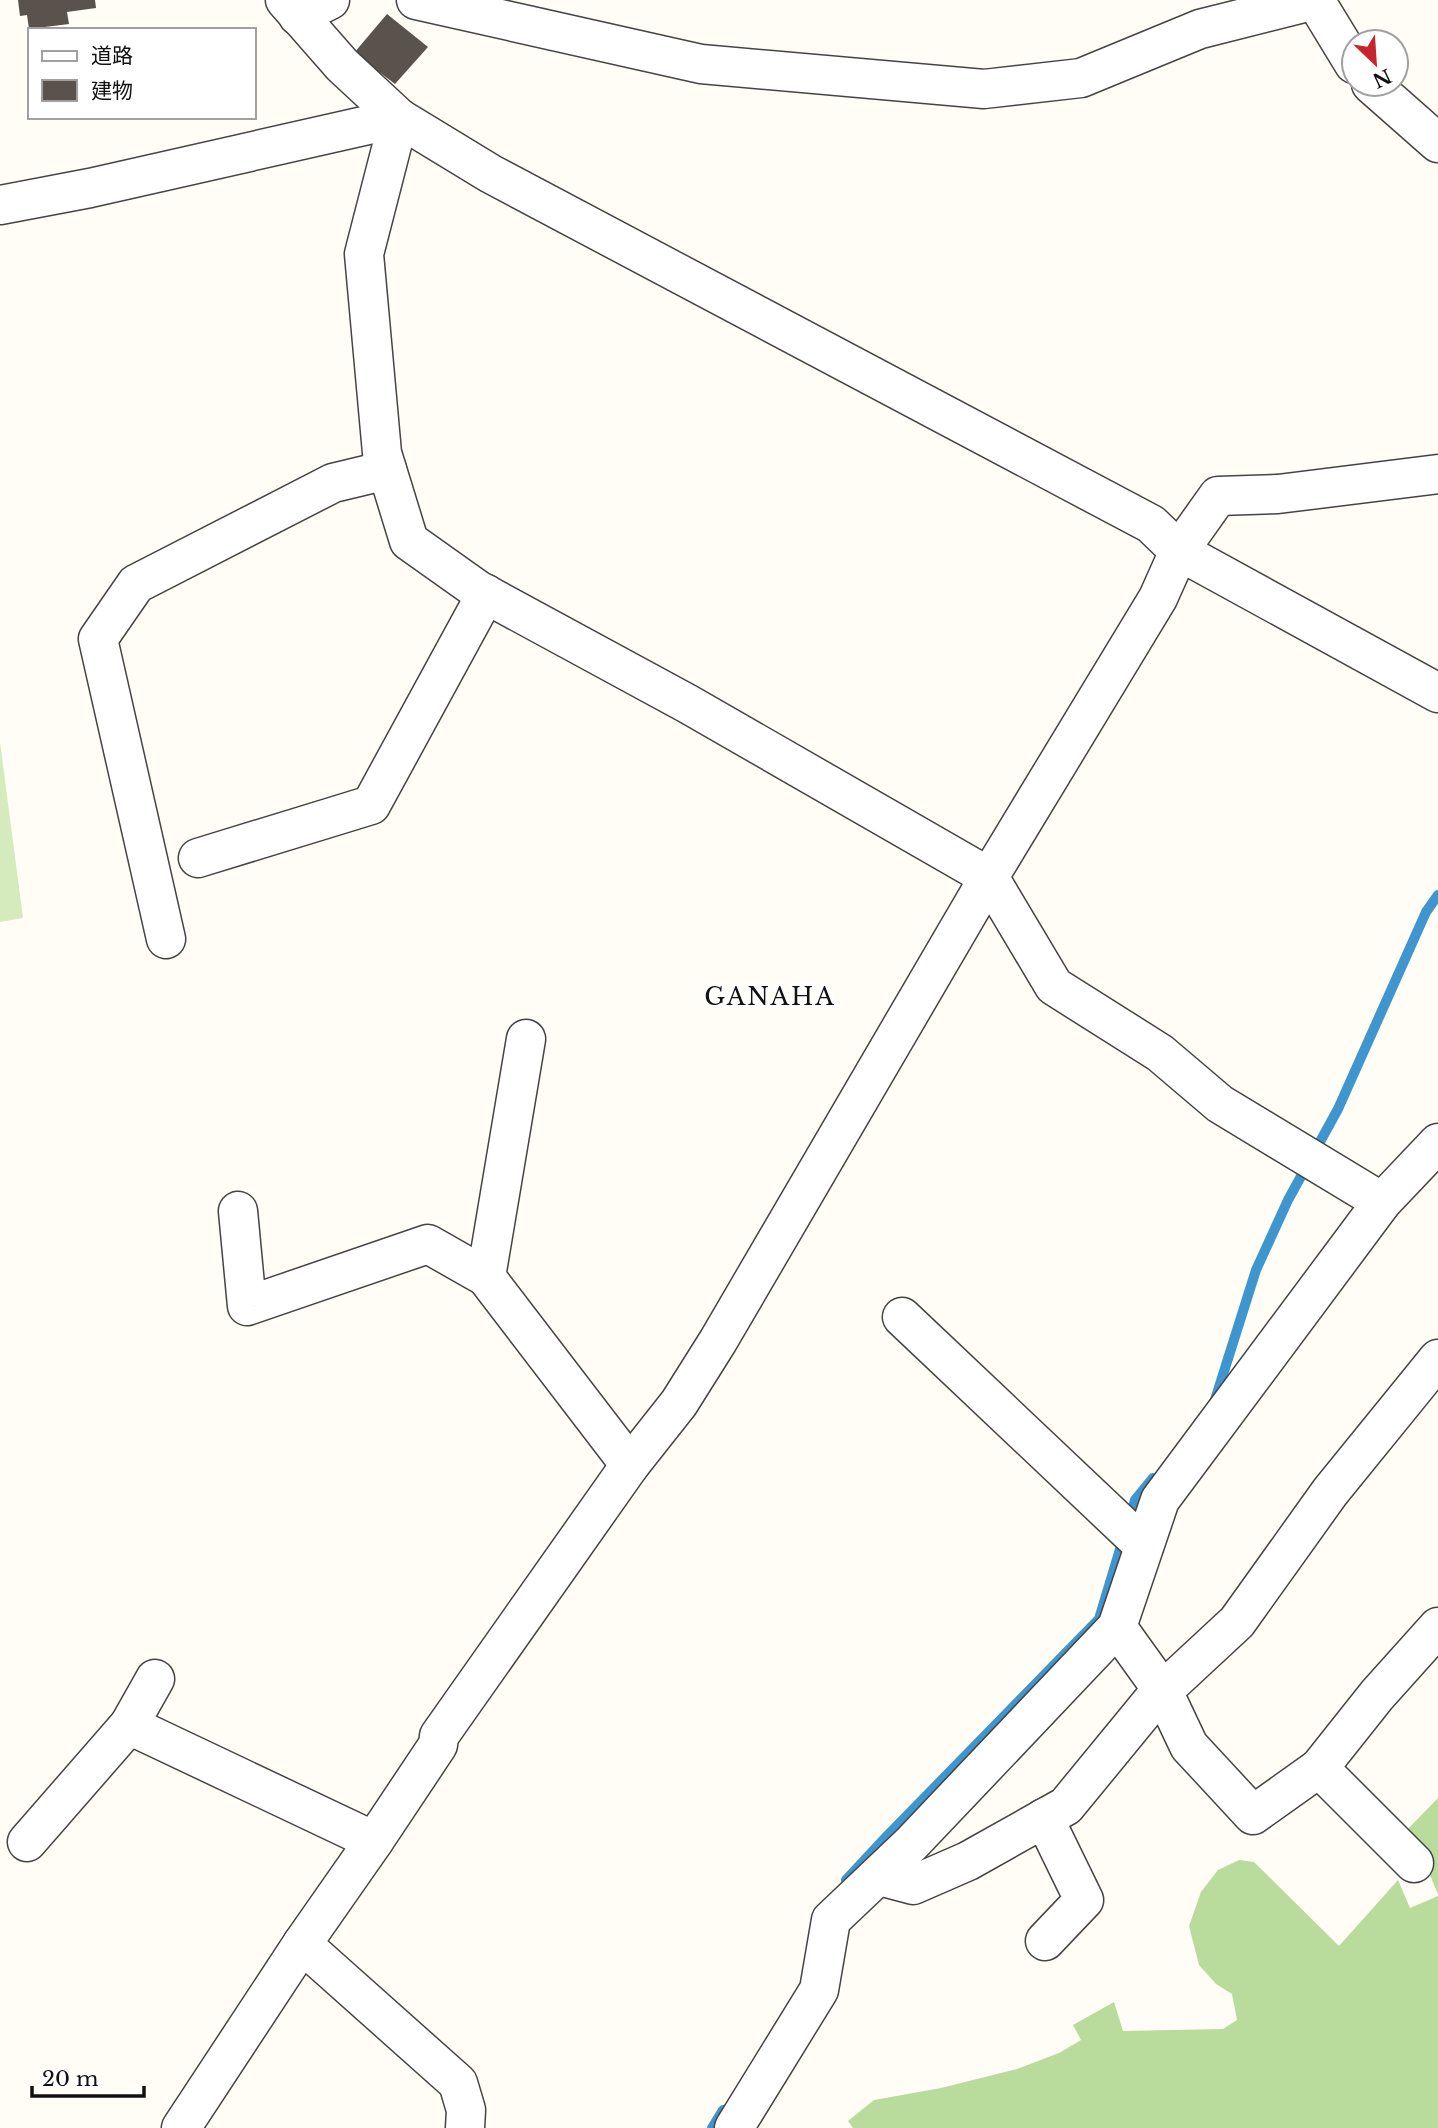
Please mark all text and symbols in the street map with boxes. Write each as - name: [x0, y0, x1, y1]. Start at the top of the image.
- legend: [28, 28, 256, 119]
- north arrow: [1340, 28, 1410, 98]
- text: 道路: [91, 43, 133, 69]
- text: N: [1369, 64, 1395, 92]
- text: 建物: [91, 78, 133, 104]
- district label: GANAHA: [704, 982, 836, 1011]
- scale bar: [32, 2054, 144, 2098]
- text: 20 m: [42, 2066, 99, 2092]

